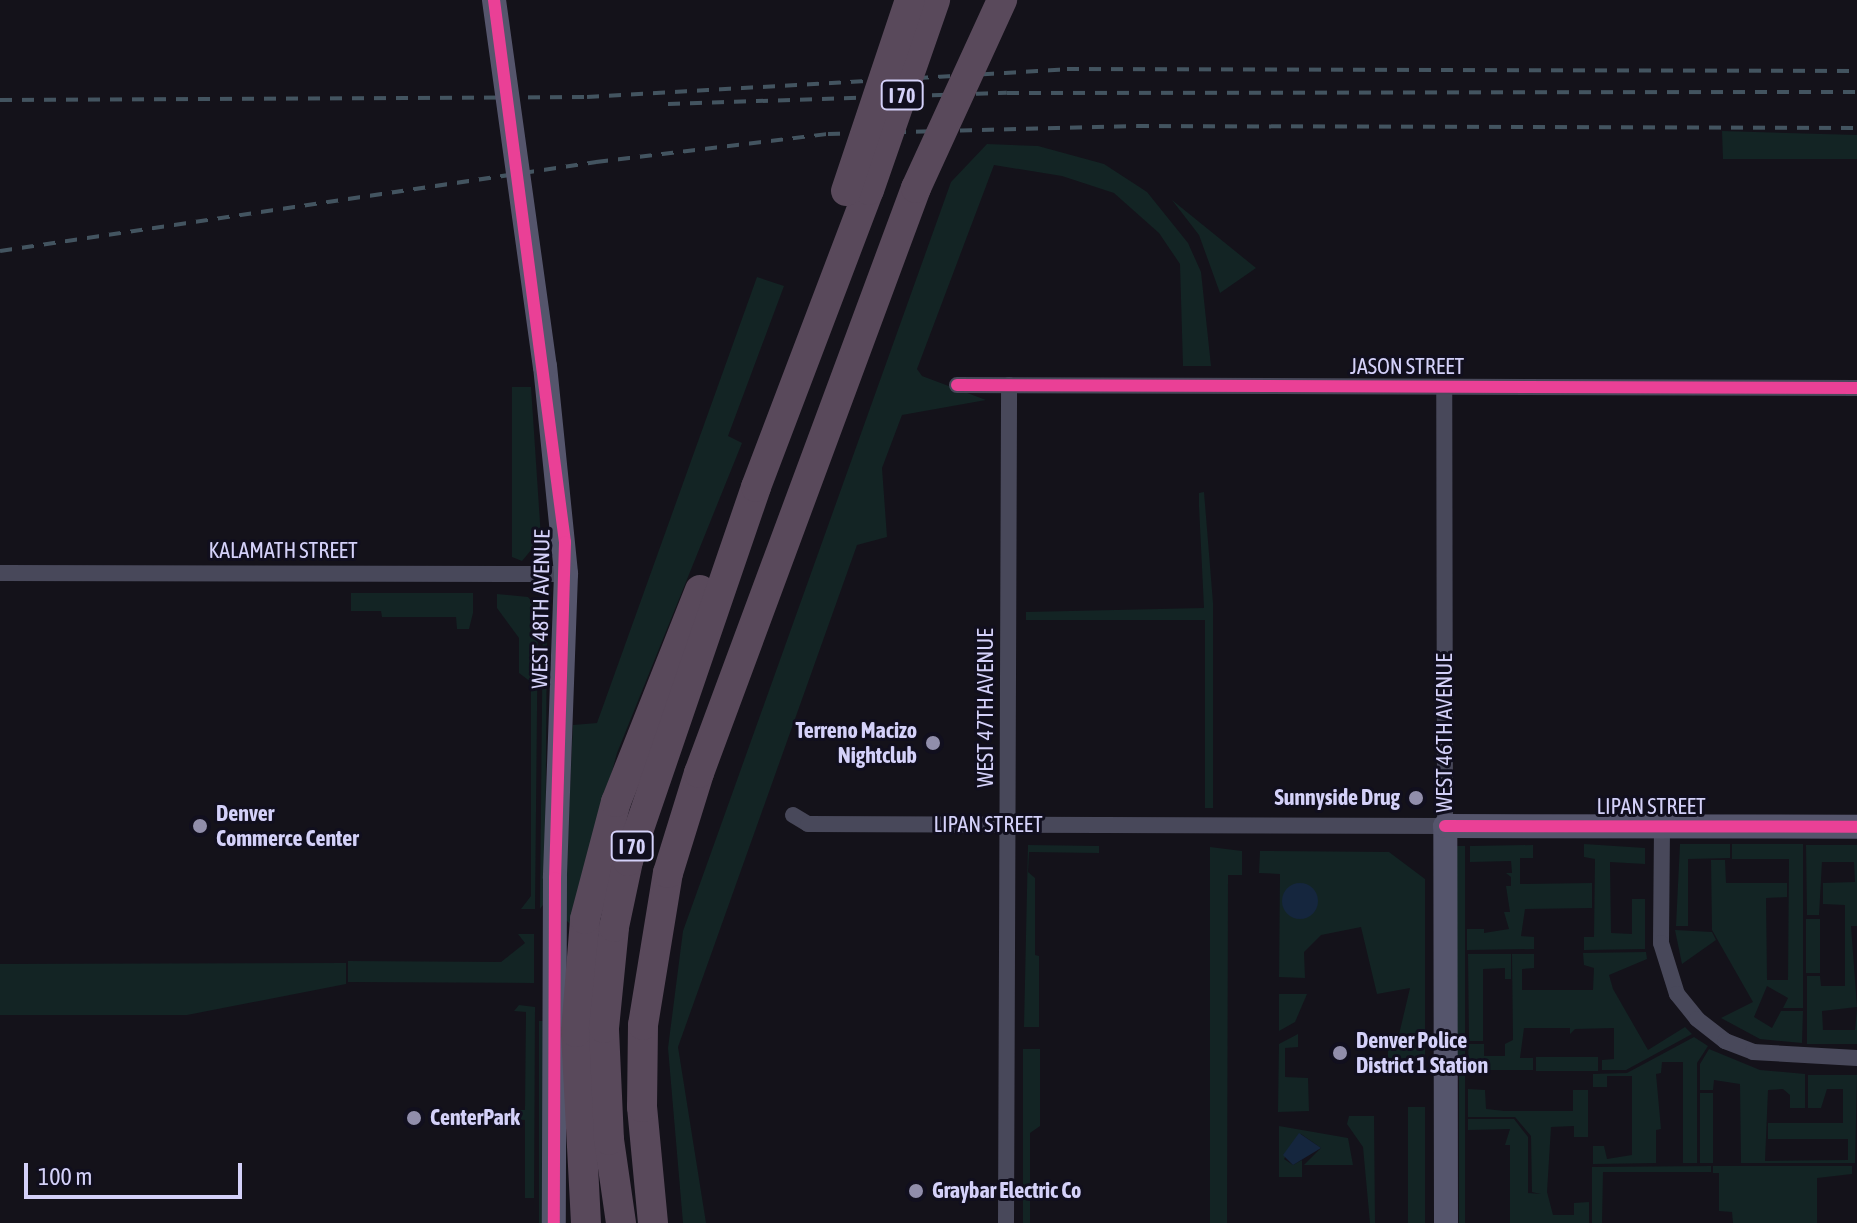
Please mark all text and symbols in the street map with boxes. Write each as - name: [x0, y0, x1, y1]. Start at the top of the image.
- road number: I 70: [880, 79, 924, 111]
- street label: JASON STREET: [1350, 354, 1464, 380]
- street label: WEST 48TH AVENUE: [526, 529, 556, 689]
- street label: KALAMATH STREET: [208, 538, 358, 564]
- street label: WEST 47TH AVENUE: [973, 628, 999, 788]
- street label: WEST 46TH AVENUE: [1432, 653, 1458, 813]
- place label: Terreno Macizo Nightclub: [795, 717, 917, 768]
- marker: Terreno Macizo Nightclub: [924, 734, 942, 752]
- place label: Sunnyside Drug: [1275, 785, 1400, 811]
- marker: Sunnyside Drug: [1407, 789, 1425, 807]
- street label: LIPAN STREET: [1596, 794, 1706, 820]
- place label: Denver Commerce Center: [216, 800, 359, 852]
- street label: LIPAN STREET: [933, 812, 1043, 838]
- marker: Denver Commerce Center: [191, 817, 209, 835]
- road number: I 70: [610, 830, 654, 862]
- place label: Denver Police District 1 Station: [1356, 1027, 1488, 1078]
- marker: Denver Police District 1 Station: [1331, 1044, 1349, 1062]
- place label: CenterPark: [430, 1105, 520, 1131]
- marker: CenterPark: [405, 1109, 423, 1127]
- scale bar: [28, 1147, 246, 1197]
- text: 100 m: [38, 1163, 92, 1190]
- place label: Graybar Electric Co: [932, 1178, 1081, 1204]
- marker: Graybar Electric Co: [907, 1182, 925, 1200]

